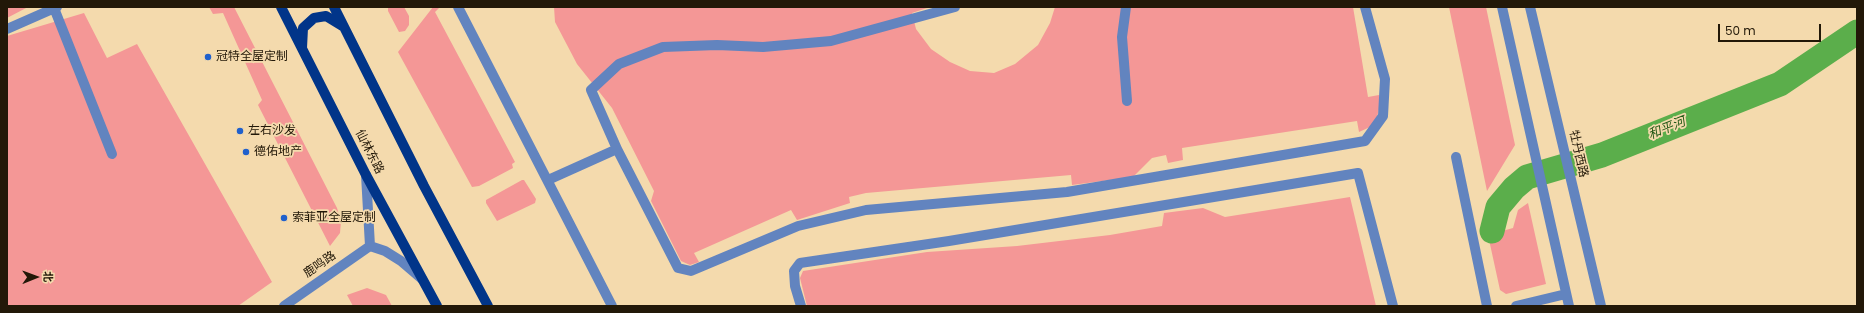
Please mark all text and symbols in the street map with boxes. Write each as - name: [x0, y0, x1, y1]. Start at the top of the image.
- scale bar: [1720, 16, 1823, 42]
- text: 50 m: [1725, 22, 1756, 39]
- place label: 冠特全屋定制: [216, 50, 288, 64]
- marker: 冠特全屋定制: [203, 52, 213, 62]
- water label: 和平河: [1646, 114, 1688, 144]
- place label: 左右沙发: [248, 124, 296, 138]
- marker: 左右沙发: [235, 126, 245, 136]
- street label: 仙林东路: [352, 127, 386, 177]
- street label: 牡丹西路: [1566, 129, 1590, 179]
- place label: 德佑地产: [254, 145, 302, 159]
- marker: 德佑地产: [241, 147, 251, 157]
- place label: 索菲亚全屋定制: [292, 211, 376, 225]
- marker: 索菲亚全屋定制: [279, 213, 289, 223]
- street label: 鹿鸣路: [301, 249, 339, 281]
- north arrow: [16, 257, 56, 297]
- text: 北: [40, 271, 56, 282]

